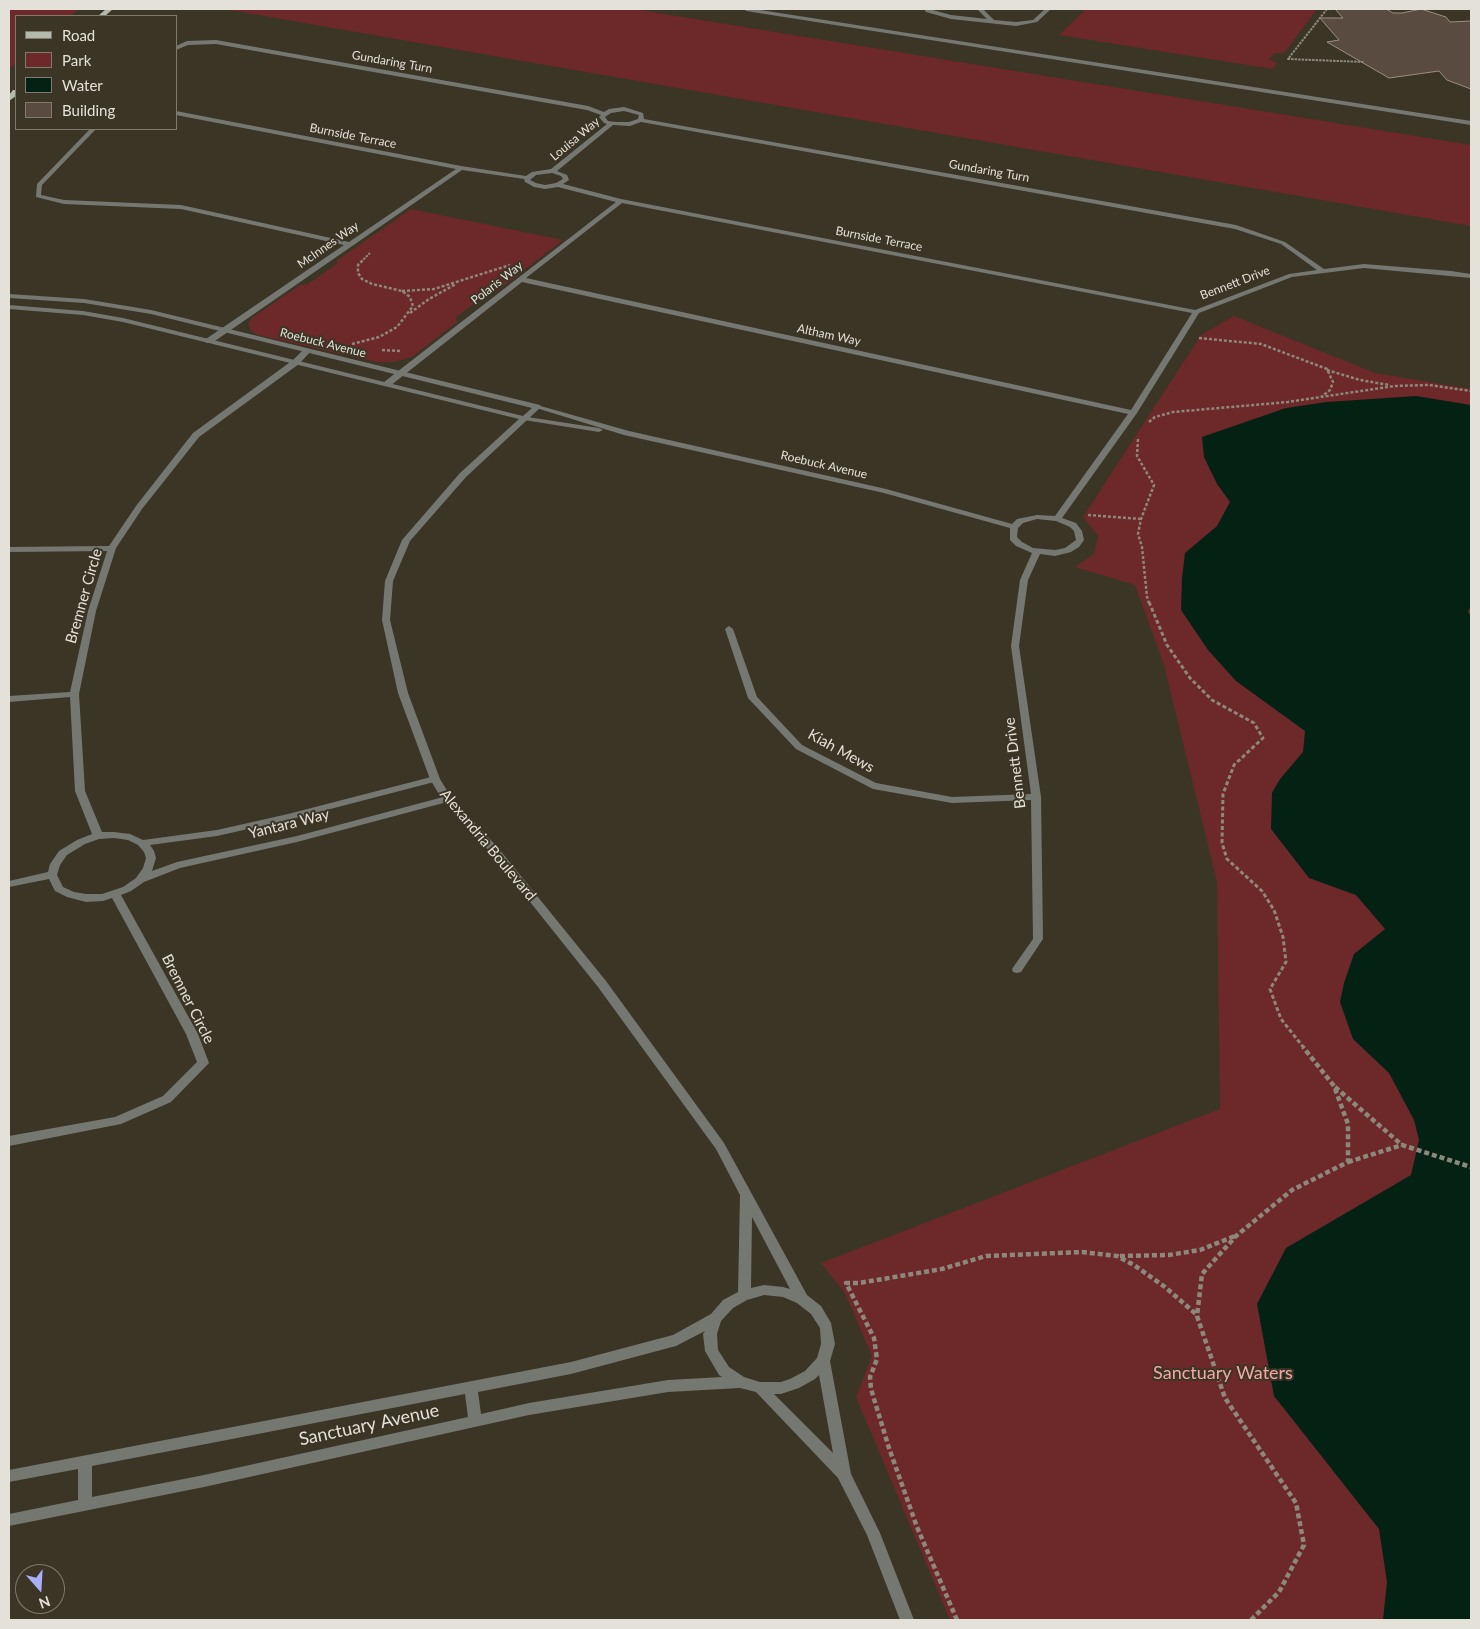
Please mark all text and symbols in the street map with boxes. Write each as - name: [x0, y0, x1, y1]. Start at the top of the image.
- legend: [15, 15, 178, 130]
- text: Road: [62, 26, 95, 44]
- street label: Gundaring Turn: [351, 48, 433, 76]
- text: Park: [62, 51, 91, 69]
- text: Water: [62, 76, 103, 94]
- text: Building: [62, 101, 115, 119]
- street label: Louisa Way: [547, 114, 603, 164]
- street label: Burnside Terrace: [308, 121, 398, 151]
- street label: Gundaring Turn: [948, 157, 1030, 185]
- street label: McInnes Way: [295, 219, 361, 271]
- street label: Burnside Terrace: [834, 224, 924, 254]
- street label: Polaris Way: [468, 258, 526, 308]
- street label: Bennett Drive: [1198, 263, 1272, 303]
- street label: Altham Way: [796, 321, 862, 349]
- street label: Roebuck Avenue: [278, 325, 368, 361]
- street label: Roebuck Avenue: [779, 448, 869, 482]
- street label: Bremner Circle: [62, 546, 106, 646]
- street label: Bennett Drive: [1000, 716, 1030, 810]
- street label: Kiah Mews: [805, 725, 877, 777]
- street label: Alexandria Boulevard: [436, 786, 540, 904]
- street label: Yantara Way: [247, 805, 331, 843]
- street label: Bremner Circle: [158, 951, 218, 1047]
- park label: Sanctuary Waters: [1153, 1362, 1293, 1384]
- street label: Sanctuary Avenue: [297, 1400, 441, 1450]
- north arrow: [15, 1564, 65, 1614]
- text: N: [37, 1593, 53, 1613]

